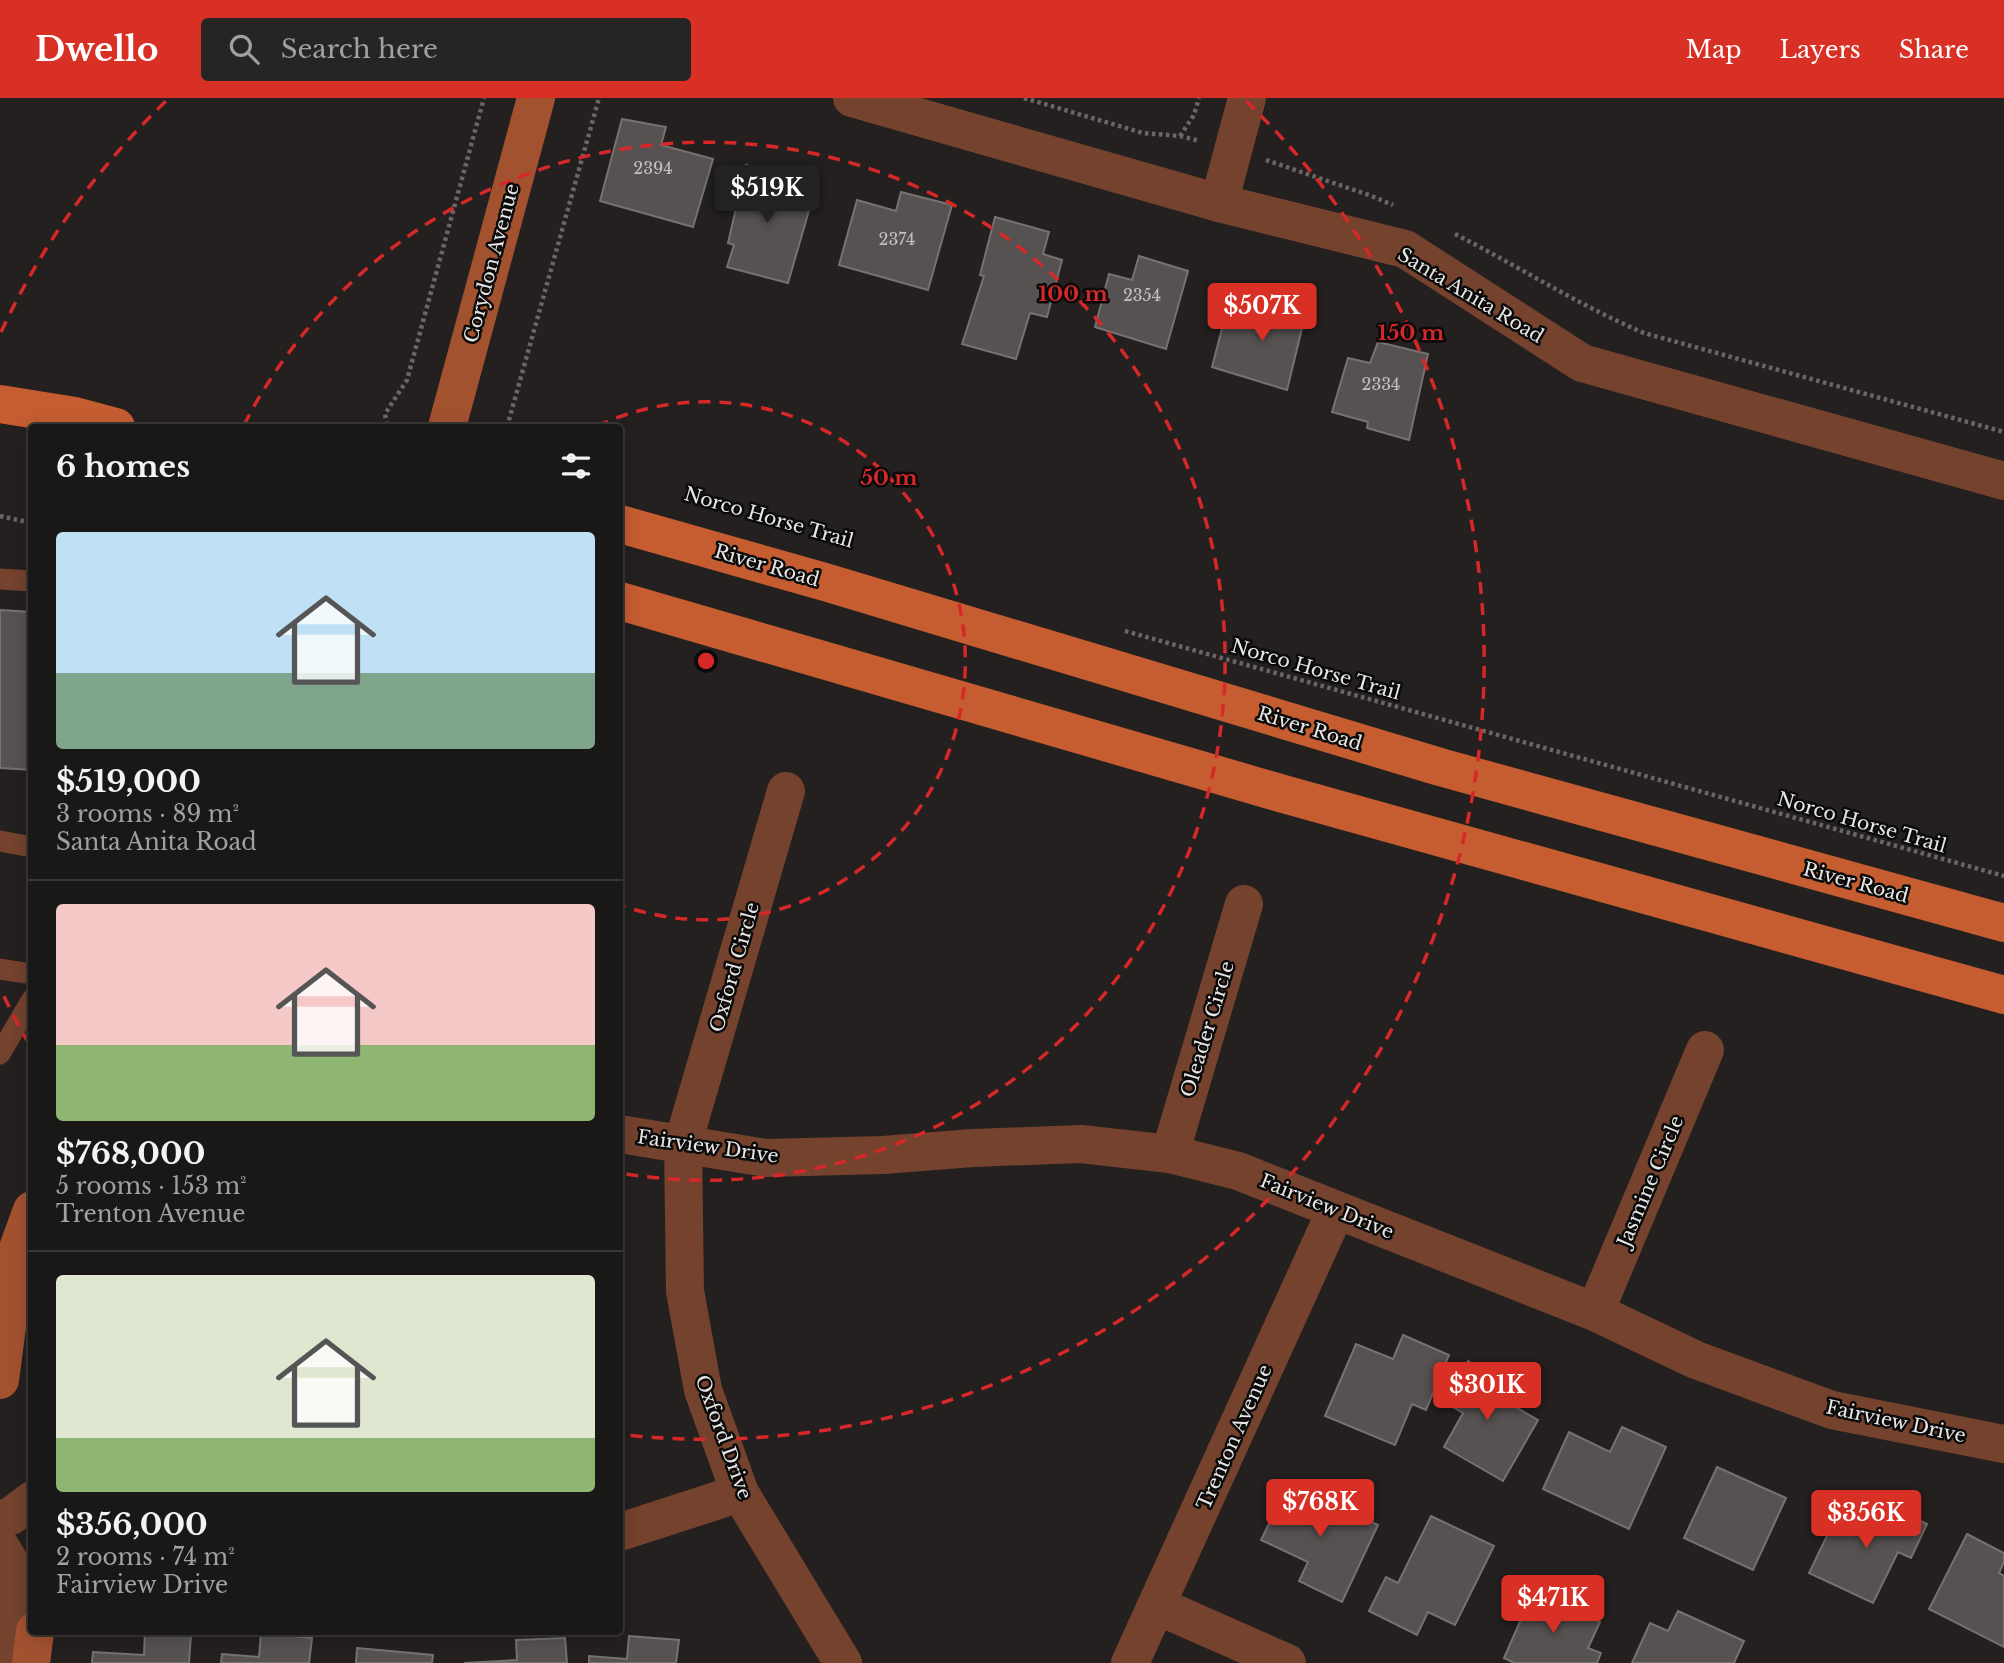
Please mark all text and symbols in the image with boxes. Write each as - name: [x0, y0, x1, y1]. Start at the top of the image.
- search box: [201, 18, 691, 81]
- text: Dwello: [35, 29, 159, 70]
- icon: search: [225, 30, 263, 68]
- text: Search here: [281, 33, 438, 65]
- text: Map: [1686, 35, 1742, 64]
- text: Layers: [1780, 35, 1861, 64]
- text: Share: [1899, 35, 1969, 64]
- house number: 2394: [633, 158, 673, 178]
- pin: $519K: [718, 166, 816, 225]
- text: $519K: [731, 174, 803, 202]
- street label: Corydon Avenue: [459, 181, 524, 345]
- house number: 2374: [879, 229, 915, 249]
- street label: Santa Anita Road: [1394, 243, 1548, 348]
- text: 100 m: [1038, 281, 1108, 307]
- pin: $507K: [1213, 284, 1311, 343]
- house number: 2354: [1123, 285, 1161, 305]
- text: $507K: [1224, 292, 1300, 320]
- text: 150 m: [1378, 320, 1444, 346]
- house number: 2334: [1362, 374, 1400, 394]
- icon: filters: [557, 447, 595, 485]
- text: 6 homes: [56, 448, 190, 485]
- text: 50 m: [860, 465, 918, 491]
- street label: Norco Horse Trail: [682, 482, 856, 553]
- street label: River Road: [712, 540, 822, 591]
- icon: home: [263, 577, 389, 703]
- street label: Norco Horse Trail: [1229, 634, 1403, 705]
- centre of rings: [694, 649, 718, 673]
- street label: River Road: [1255, 702, 1365, 755]
- text: $519,000: [56, 763, 201, 800]
- street label: Norco Horse Trail: [1775, 787, 1949, 858]
- text: 3 rooms · 89 m²: [56, 800, 239, 828]
- text: Santa Anita Road: [56, 828, 257, 856]
- street label: River Road: [1801, 857, 1911, 908]
- street label: Oxford Circle: [705, 900, 764, 1035]
- icon: home: [263, 949, 389, 1075]
- street label: Oleader Circle: [1176, 958, 1239, 1100]
- street label: Jasmine Circle: [1611, 1112, 1688, 1253]
- street label: Fairview Drive: [636, 1125, 780, 1168]
- text: $768,000: [56, 1135, 205, 1172]
- street label: Fairview Drive: [1257, 1169, 1397, 1244]
- text: 5 rooms · 153 m²: [56, 1172, 247, 1200]
- text: Trenton Avenue: [56, 1200, 245, 1228]
- icon: home: [263, 1320, 389, 1446]
- street label: Trenton Avenue: [1192, 1361, 1277, 1513]
- pin: $301K: [1438, 1362, 1536, 1422]
- text: $301K: [1449, 1371, 1525, 1399]
- street label: Oxford Drive: [690, 1372, 757, 1502]
- street label: Fairview Drive: [1824, 1395, 1968, 1448]
- pin: $768K: [1271, 1480, 1369, 1539]
- text: $768K: [1282, 1488, 1358, 1516]
- pin: $356K: [1817, 1490, 1915, 1550]
- text: $356K: [1827, 1499, 1905, 1527]
- text: $356,000: [56, 1506, 208, 1543]
- text: 2 rooms · 74 m²: [56, 1543, 235, 1571]
- text: Fairview Drive: [56, 1571, 228, 1599]
- pin: $471K: [1504, 1576, 1602, 1635]
- text: $471K: [1517, 1584, 1589, 1612]

